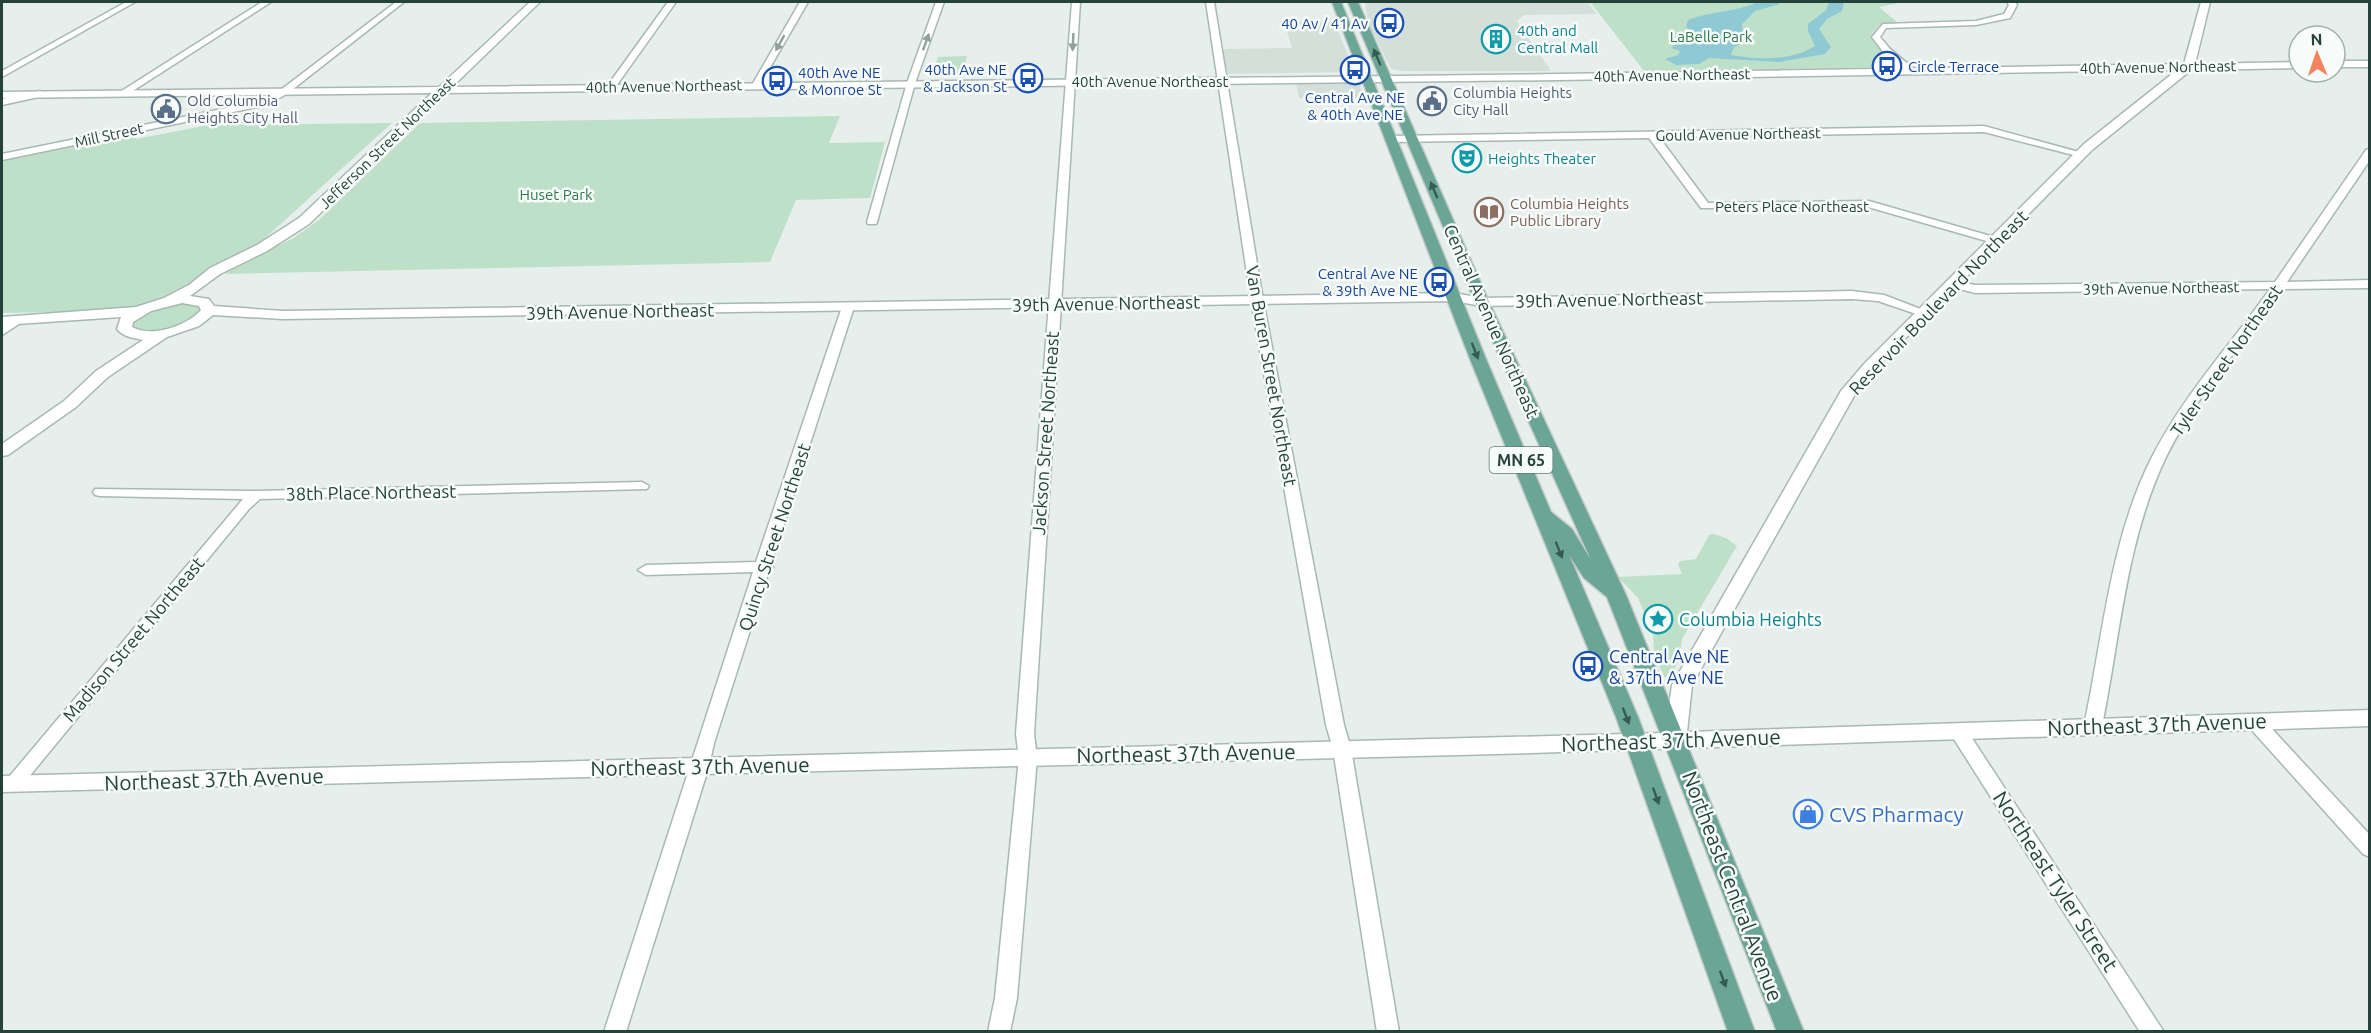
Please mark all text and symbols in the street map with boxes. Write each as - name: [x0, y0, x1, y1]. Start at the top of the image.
- bus stop icon: 40 Av / 41 Av: [1373, 7, 1405, 39]
- place label: 40 Av / 41 Av: [1281, 15, 1369, 32]
- place label: 40th and Central Mall: [1517, 22, 1598, 56]
- building icon: 40th and Central Mall: [1480, 23, 1512, 55]
- north arrow: [2287, 24, 2347, 84]
- park label: LaBelle Park: [1670, 28, 1753, 45]
- text: N: [2310, 30, 2323, 48]
- one-way arrow: [1069, 32, 1078, 51]
- one-way arrow: [921, 33, 931, 51]
- one-way arrow: [775, 35, 785, 52]
- one-way arrow: [1372, 48, 1381, 66]
- bus stop icon: Circle Terrace: [1871, 50, 1903, 82]
- bus stop icon: Central Ave NE & 40th Ave NE: [1339, 54, 1371, 86]
- street label: 40th Avenue Northeast: [2079, 57, 2237, 77]
- place label: Circle Terrace: [1908, 58, 1999, 75]
- place label: 40th Ave NE & Jackson St: [923, 61, 1007, 95]
- bus stop icon: 40th Ave NE & Jackson St: [1012, 62, 1044, 94]
- place label: 40th Ave NE & Monroe St: [798, 64, 882, 98]
- bus stop icon: 40th Ave NE & Monroe St: [761, 65, 793, 97]
- street label: 40th Avenue Northeast: [1593, 65, 1751, 85]
- street label: 40th Avenue Northeast: [1072, 73, 1229, 90]
- street label: Jefferson Street Northeast: [316, 74, 458, 212]
- street label: 40th Avenue Northeast: [585, 76, 743, 96]
- place label: Columbia Heights City Hall: [1453, 84, 1572, 118]
- public building icon: Columbia Heights City Hall: [1416, 85, 1448, 117]
- place label: Central Ave NE & 40th Ave NE: [1305, 89, 1405, 123]
- place label: Old Columbia Heights City Hall: [187, 92, 298, 126]
- public building icon: Old Columbia Heights City Hall: [150, 93, 182, 125]
- street label: Mill Street: [73, 119, 145, 151]
- street label: Gould Avenue Northeast: [1655, 124, 1821, 144]
- theatre icon: Heights Theater: [1451, 142, 1483, 174]
- place label: Heights Theater: [1488, 150, 1596, 167]
- one-way arrow: [1429, 181, 1439, 199]
- park label: Huset Park: [520, 186, 593, 203]
- place label: Columbia Heights Public Library: [1510, 195, 1629, 229]
- library icon: Columbia Heights Public Library: [1473, 196, 1505, 228]
- street label: Peters Place Northeast: [1715, 198, 1869, 215]
- street label: Reservoir Boulevard Northeast: [1844, 206, 2032, 398]
- street label: Central Avenue Northeast: [1440, 221, 1544, 421]
- street label: Van Buren Street Northeast: [1243, 264, 1301, 488]
- place label: Central Ave NE & 39th Ave NE: [1318, 265, 1418, 299]
- bus stop icon: Central Ave NE & 39th Ave NE: [1423, 266, 1455, 298]
- street label: 39th Avenue Northeast: [2082, 278, 2240, 298]
- street label: Tyler Street Northeast: [2166, 281, 2286, 439]
- street label: 39th Avenue Northeast: [1515, 287, 1703, 311]
- street label: 39th Avenue Northeast: [1012, 291, 1200, 315]
- street label: 39th Avenue Northeast: [526, 299, 714, 323]
- street label: Jackson Street Northeast: [1028, 330, 1062, 536]
- one-way arrow: [1470, 343, 1480, 361]
- street label: Quincy Street Northeast: [734, 441, 815, 634]
- road number: MN 65: [1490, 447, 1552, 473]
- street label: 38th Place Northeast: [286, 481, 456, 503]
- one-way arrow: [1554, 542, 1564, 560]
- street label: Madison Street Northeast: [58, 553, 208, 725]
- place icon: Columbia Heights: [1642, 603, 1674, 635]
- place label: Columbia Heights: [1679, 609, 1822, 629]
- place label: Central Ave NE & 37th Ave NE: [1609, 646, 1729, 687]
- bus stop icon: Central Ave NE & 37th Ave NE: [1572, 650, 1604, 682]
- one-way arrow: [1621, 707, 1631, 725]
- street label: Northeast 37th Avenue: [2047, 708, 2267, 740]
- street label: Northeast 37th Avenue: [1561, 724, 1781, 756]
- street label: Northeast 37th Avenue: [1076, 739, 1296, 767]
- street label: Northeast 37th Avenue: [590, 752, 810, 780]
- street label: Northeast 37th Avenue: [104, 763, 324, 795]
- street label: Northeast Central Avenue: [1678, 768, 1788, 1004]
- street label: Northeast Tyler Street: [1989, 786, 2123, 976]
- one-way arrow: [1651, 787, 1661, 805]
- shop icon: CVS Pharmacy: [1792, 798, 1824, 830]
- place label: CVS Pharmacy: [1829, 802, 1964, 826]
- one-way arrow: [1719, 970, 1729, 988]

